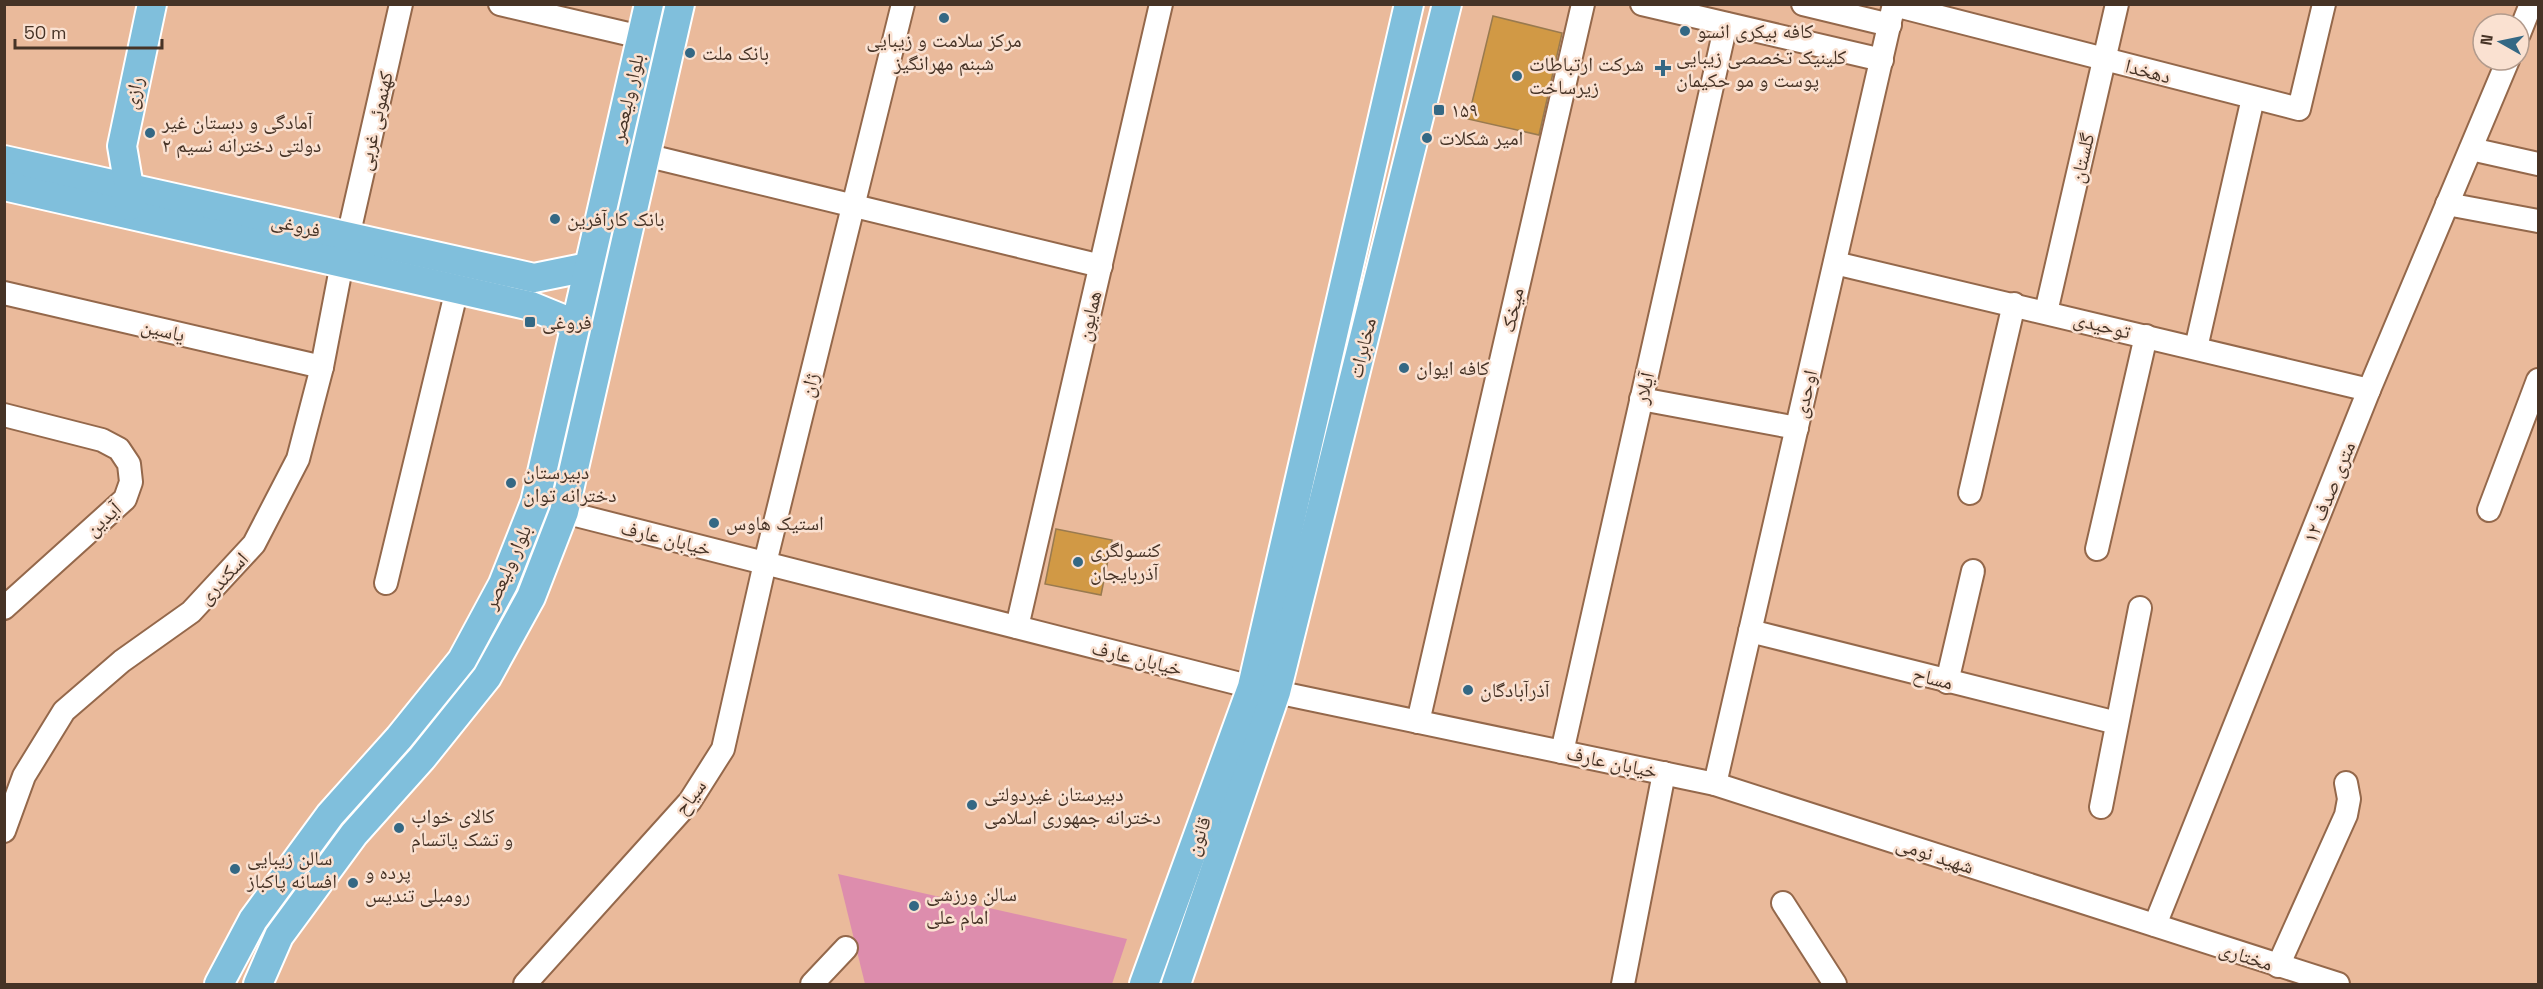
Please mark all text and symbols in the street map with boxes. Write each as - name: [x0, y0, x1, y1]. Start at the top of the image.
- marker: مرکز سلامت و زیبایی شبنم مهرانگیز: [937, 11, 951, 25]
- scale bar: [15, 12, 162, 50]
- north arrow: [2471, 12, 2531, 72]
- place label: کافه بیکری انسو: [1697, 18, 1813, 44]
- text: 50 m: [24, 21, 66, 44]
- marker: کافه بیکری انسو: [1678, 24, 1692, 38]
- place label: مرکز سلامت و زیبایی شبنم مهرانگیز: [866, 27, 1022, 77]
- text: N: [2475, 33, 2498, 47]
- place label: بانک ملت: [702, 40, 769, 66]
- place label: کلینیک تخصصی زیبایی پوست و مو حکیمان: [1676, 44, 1846, 93]
- marker: بانک ملت: [683, 46, 697, 60]
- street label: بلوار ولیعصر: [604, 51, 650, 146]
- place label: شرکت ارتباطات زیرساخت: [1529, 51, 1644, 100]
- street label: دهخدا: [2122, 52, 2174, 90]
- marker: کلینیک تخصصی زیبایی پوست و مو حکیمان: [1654, 59, 1672, 77]
- street label: کهنموئی غربی: [351, 69, 399, 173]
- marker: شرکت ارتباطات زیرساخت: [1510, 69, 1524, 83]
- street label: رازی: [117, 74, 149, 112]
- place label: ۱۵۹: [1451, 97, 1478, 123]
- marker: ۱۵۹: [1432, 103, 1446, 117]
- place label: آمادگی و دبستان غیر دولتی دخترانه نسیم ۲: [161, 109, 321, 159]
- place label: امیر شکلات: [1439, 125, 1523, 151]
- marker: آمادگی و دبستان غیر دولتی دخترانه نسیم ۲: [143, 126, 157, 140]
- street label: گلستان: [2064, 130, 2100, 186]
- marker: امیر شکلات: [1420, 131, 1434, 145]
- place label: بانک کارآفرین: [567, 206, 665, 232]
- street label: فروغى: [269, 207, 323, 243]
- marker: بانک کارآفرین: [548, 212, 562, 226]
- street label: میخک: [1494, 285, 1530, 335]
- street label: همایون: [1071, 288, 1107, 344]
- street label: توحیدی: [2071, 305, 2133, 345]
- place label: فروغی: [542, 309, 592, 335]
- street label: یاسین: [139, 312, 187, 348]
- marker: فروغی: [523, 315, 537, 329]
- street label: مخابرات: [1342, 315, 1382, 381]
- place label: کافه ایوان: [1416, 355, 1489, 381]
- marker: کافه ایوان: [1397, 361, 1411, 375]
- street label: اوحدی: [1787, 367, 1823, 421]
- street label: آیلار: [1628, 369, 1660, 407]
- street label: ژان: [793, 370, 825, 400]
- street label: ۱۲ متری صدف: [2297, 437, 2361, 547]
- place label: دبیرستان دخترانه توان: [523, 459, 616, 508]
- marker: دبیرستان دخترانه توان: [504, 476, 518, 490]
- street label: آیدین: [80, 495, 127, 542]
- place label: استیک هاوس: [726, 510, 824, 536]
- street label: خیابان عارف: [618, 514, 714, 562]
- marker: استیک هاوس: [707, 516, 721, 530]
- street label: بلوار ولیعصر: [476, 521, 537, 614]
- place label: کنسولگری آذربایجان: [1090, 537, 1161, 586]
- street label: اسکندری: [192, 546, 254, 610]
- marker: کنسولگری آذربایجان: [1071, 555, 1085, 569]
- street label: خیابان عارف: [1089, 634, 1185, 682]
- street label: مساح: [1910, 661, 1956, 695]
- place label: آذرآبادگان: [1480, 677, 1550, 703]
- marker: آذرآبادگان: [1461, 683, 1475, 697]
- street label: خیابان عارف: [1564, 740, 1660, 784]
- street label: سیاح: [668, 774, 712, 820]
- place label: دبیرستان غیردولتی دخترانه جمهوری اسلامی: [984, 781, 1161, 830]
- marker: دبیرستان غیردولتی دخترانه جمهوری اسلامی: [965, 798, 979, 812]
- place label: کالای خواب و تشک یاتسام: [411, 803, 513, 853]
- street label: قانون: [1179, 813, 1217, 859]
- marker: کالای خواب و تشک یاتسام: [392, 821, 406, 835]
- street label: شهید نومی: [1893, 830, 1977, 880]
- place label: سالن زیبایی افسانه پاکباز: [246, 845, 337, 894]
- place label: پرده و رومبلی تندیس: [365, 859, 470, 908]
- marker: سالن زیبایی افسانه پاکباز: [228, 862, 242, 876]
- marker: پرده و رومبلی تندیس: [346, 876, 360, 890]
- place label: سالن ورزشی امام علی: [926, 881, 1017, 931]
- marker: سالن ورزشی امام علی: [907, 899, 921, 913]
- street label: مختاری: [2216, 935, 2276, 977]

